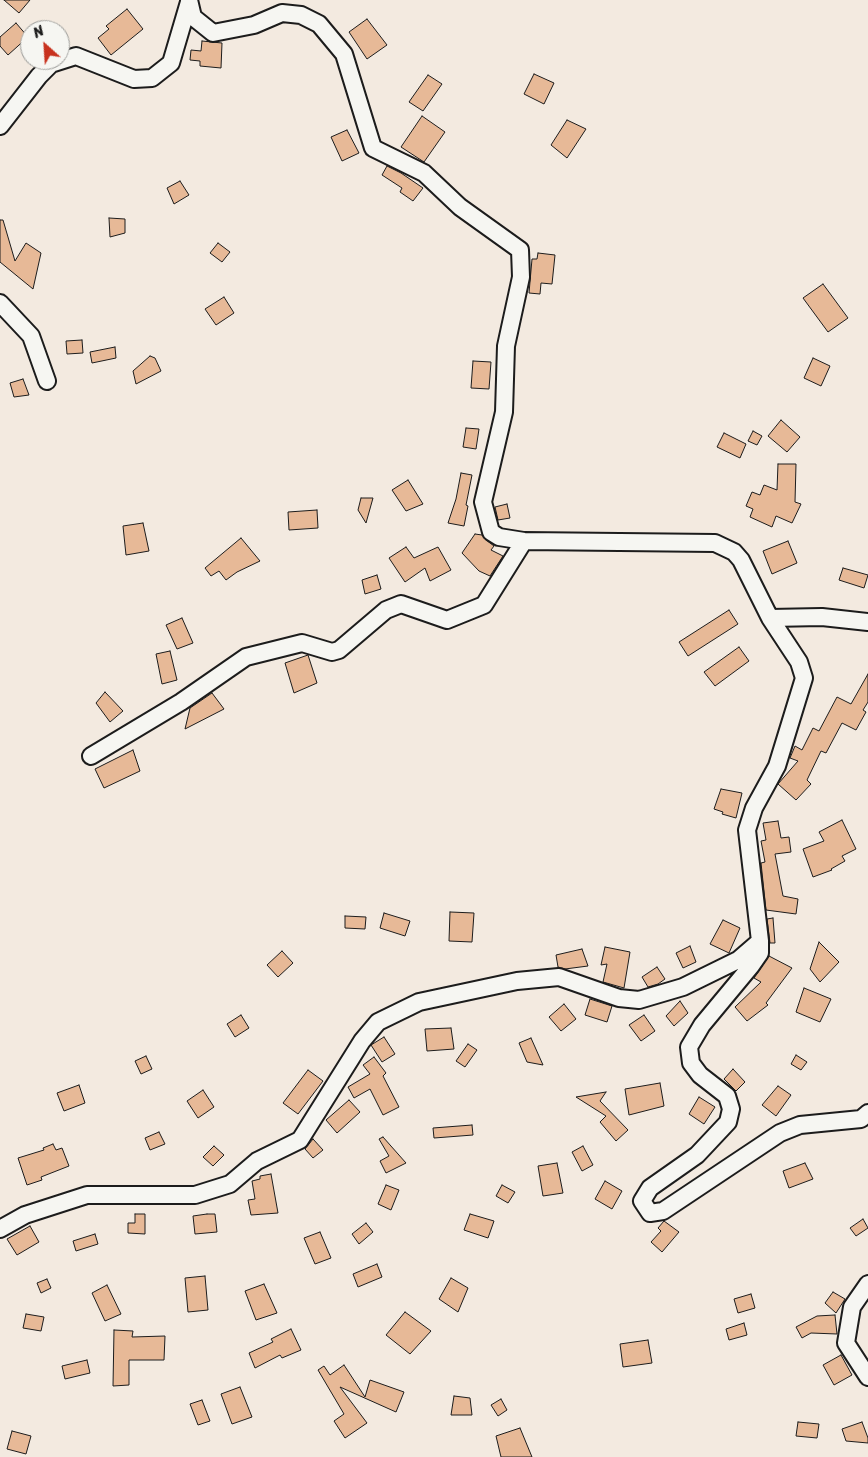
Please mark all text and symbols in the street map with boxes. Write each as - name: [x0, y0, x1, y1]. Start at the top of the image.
- text: N: [29, 19, 48, 45]
- north arrow: [20, 20, 70, 70]

